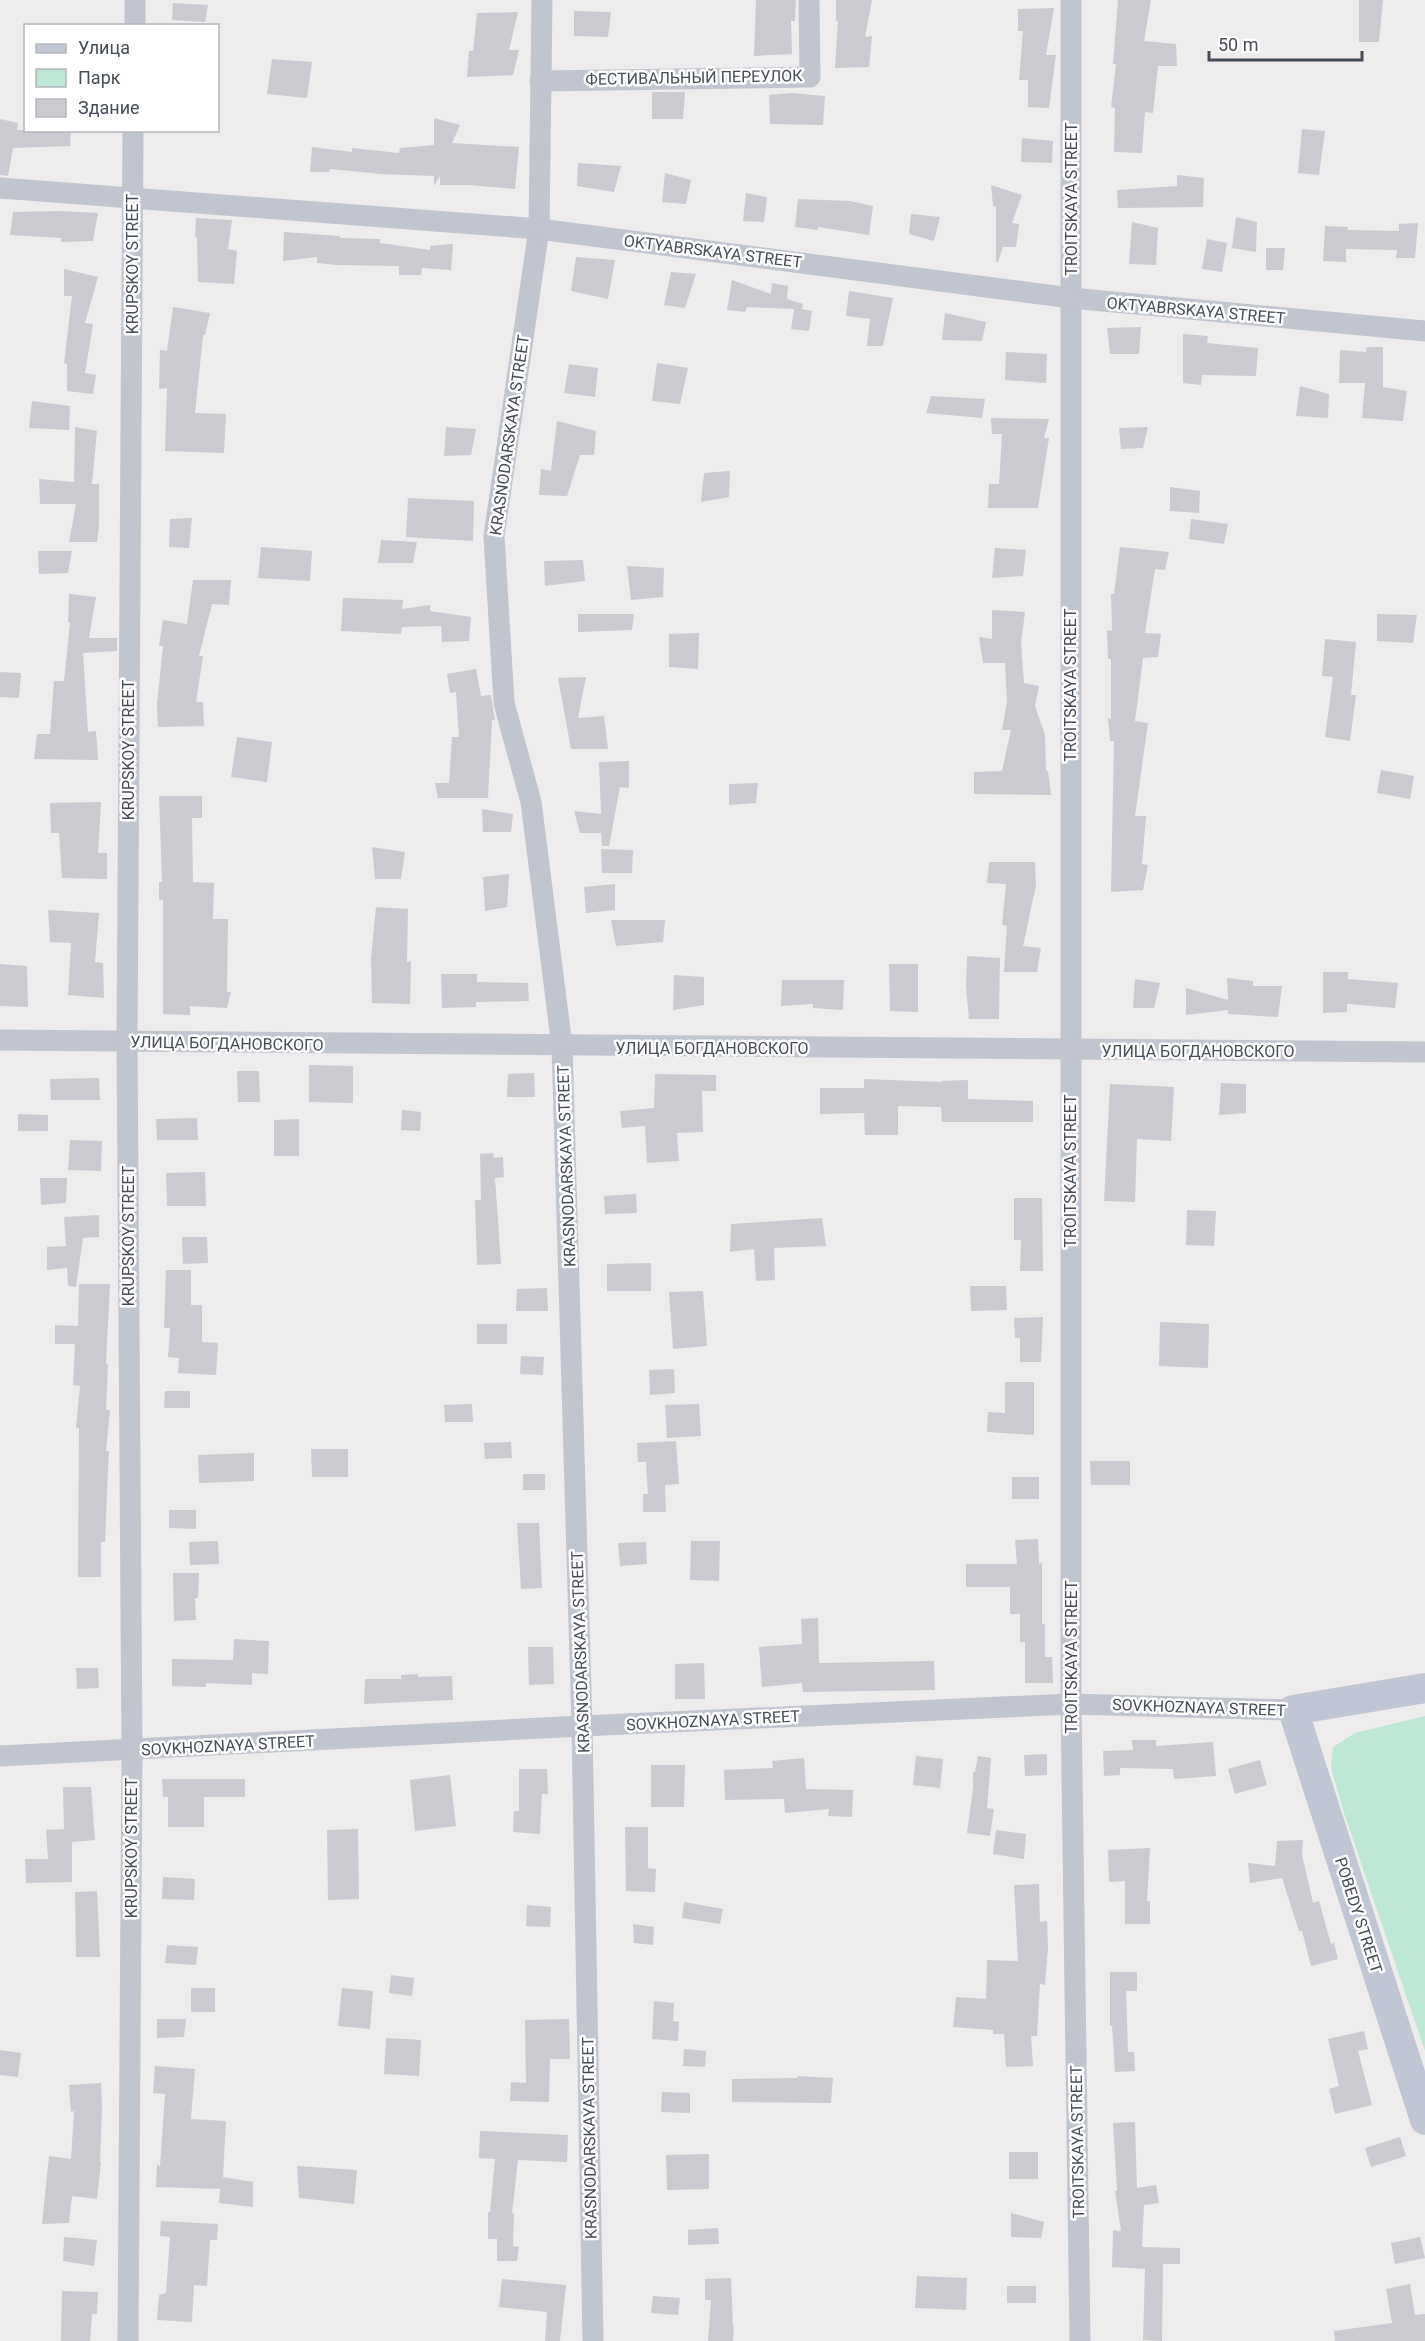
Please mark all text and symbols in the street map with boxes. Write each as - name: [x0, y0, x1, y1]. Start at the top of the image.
- legend: [24, 24, 219, 132]
- scale bar: [1209, 24, 1362, 62]
- text: 50 m: [1218, 34, 1258, 55]
- text: Улица: [78, 37, 130, 58]
- street label: ФЕСТИВАЛЬНЫЙ ПЕРЕУЛОК: [585, 66, 803, 89]
- text: Парк: [78, 67, 121, 88]
- text: Здание: [78, 97, 140, 118]
- street label: TROITSKAYA STREET: [1062, 122, 1081, 276]
- street label: KRUPSKOY STREET: [123, 193, 142, 334]
- street label: OKTYABRSKAYA STREET: [623, 231, 803, 272]
- street label: OKTYABRSKAYA STREET: [1106, 293, 1286, 328]
- street label: KRASNODARSKAYA STREET: [486, 333, 533, 537]
- street label: TROITSKAYA STREET: [1061, 608, 1080, 762]
- street label: KRUPSKOY STREET: [119, 679, 138, 820]
- street label: УЛИЦА БОГДАНОВСКОГО: [130, 1032, 324, 1055]
- street label: УЛИЦА БОГДАНОВСКОГО: [615, 1039, 809, 1058]
- street label: УЛИЦА БОГДАНОВСКОГО: [1101, 1042, 1295, 1061]
- street label: KRASNODARSKAYA STREET: [553, 1064, 580, 1267]
- street label: TROITSKAYA STREET: [1061, 1094, 1080, 1248]
- street label: KRUPSKOY STREET: [119, 1165, 138, 1306]
- street label: KRASNODARSKAYA STREET: [567, 1550, 594, 1753]
- street label: TROITSKAYA STREET: [1062, 1580, 1081, 1734]
- street label: SOVKHOZNAYA STREET: [1112, 1695, 1287, 1720]
- street label: SOVKHOZNAYA STREET: [626, 1706, 801, 1735]
- street label: SOVKHOZNAYA STREET: [141, 1731, 316, 1760]
- street label: KRUPSKOY STREET: [122, 1777, 141, 1918]
- street label: POBEDY STREET: [1331, 1855, 1386, 1976]
- street label: KRASNODARSKAYA STREET: [578, 2036, 601, 2239]
- street label: TROITSKAYA STREET: [1067, 2065, 1088, 2219]

